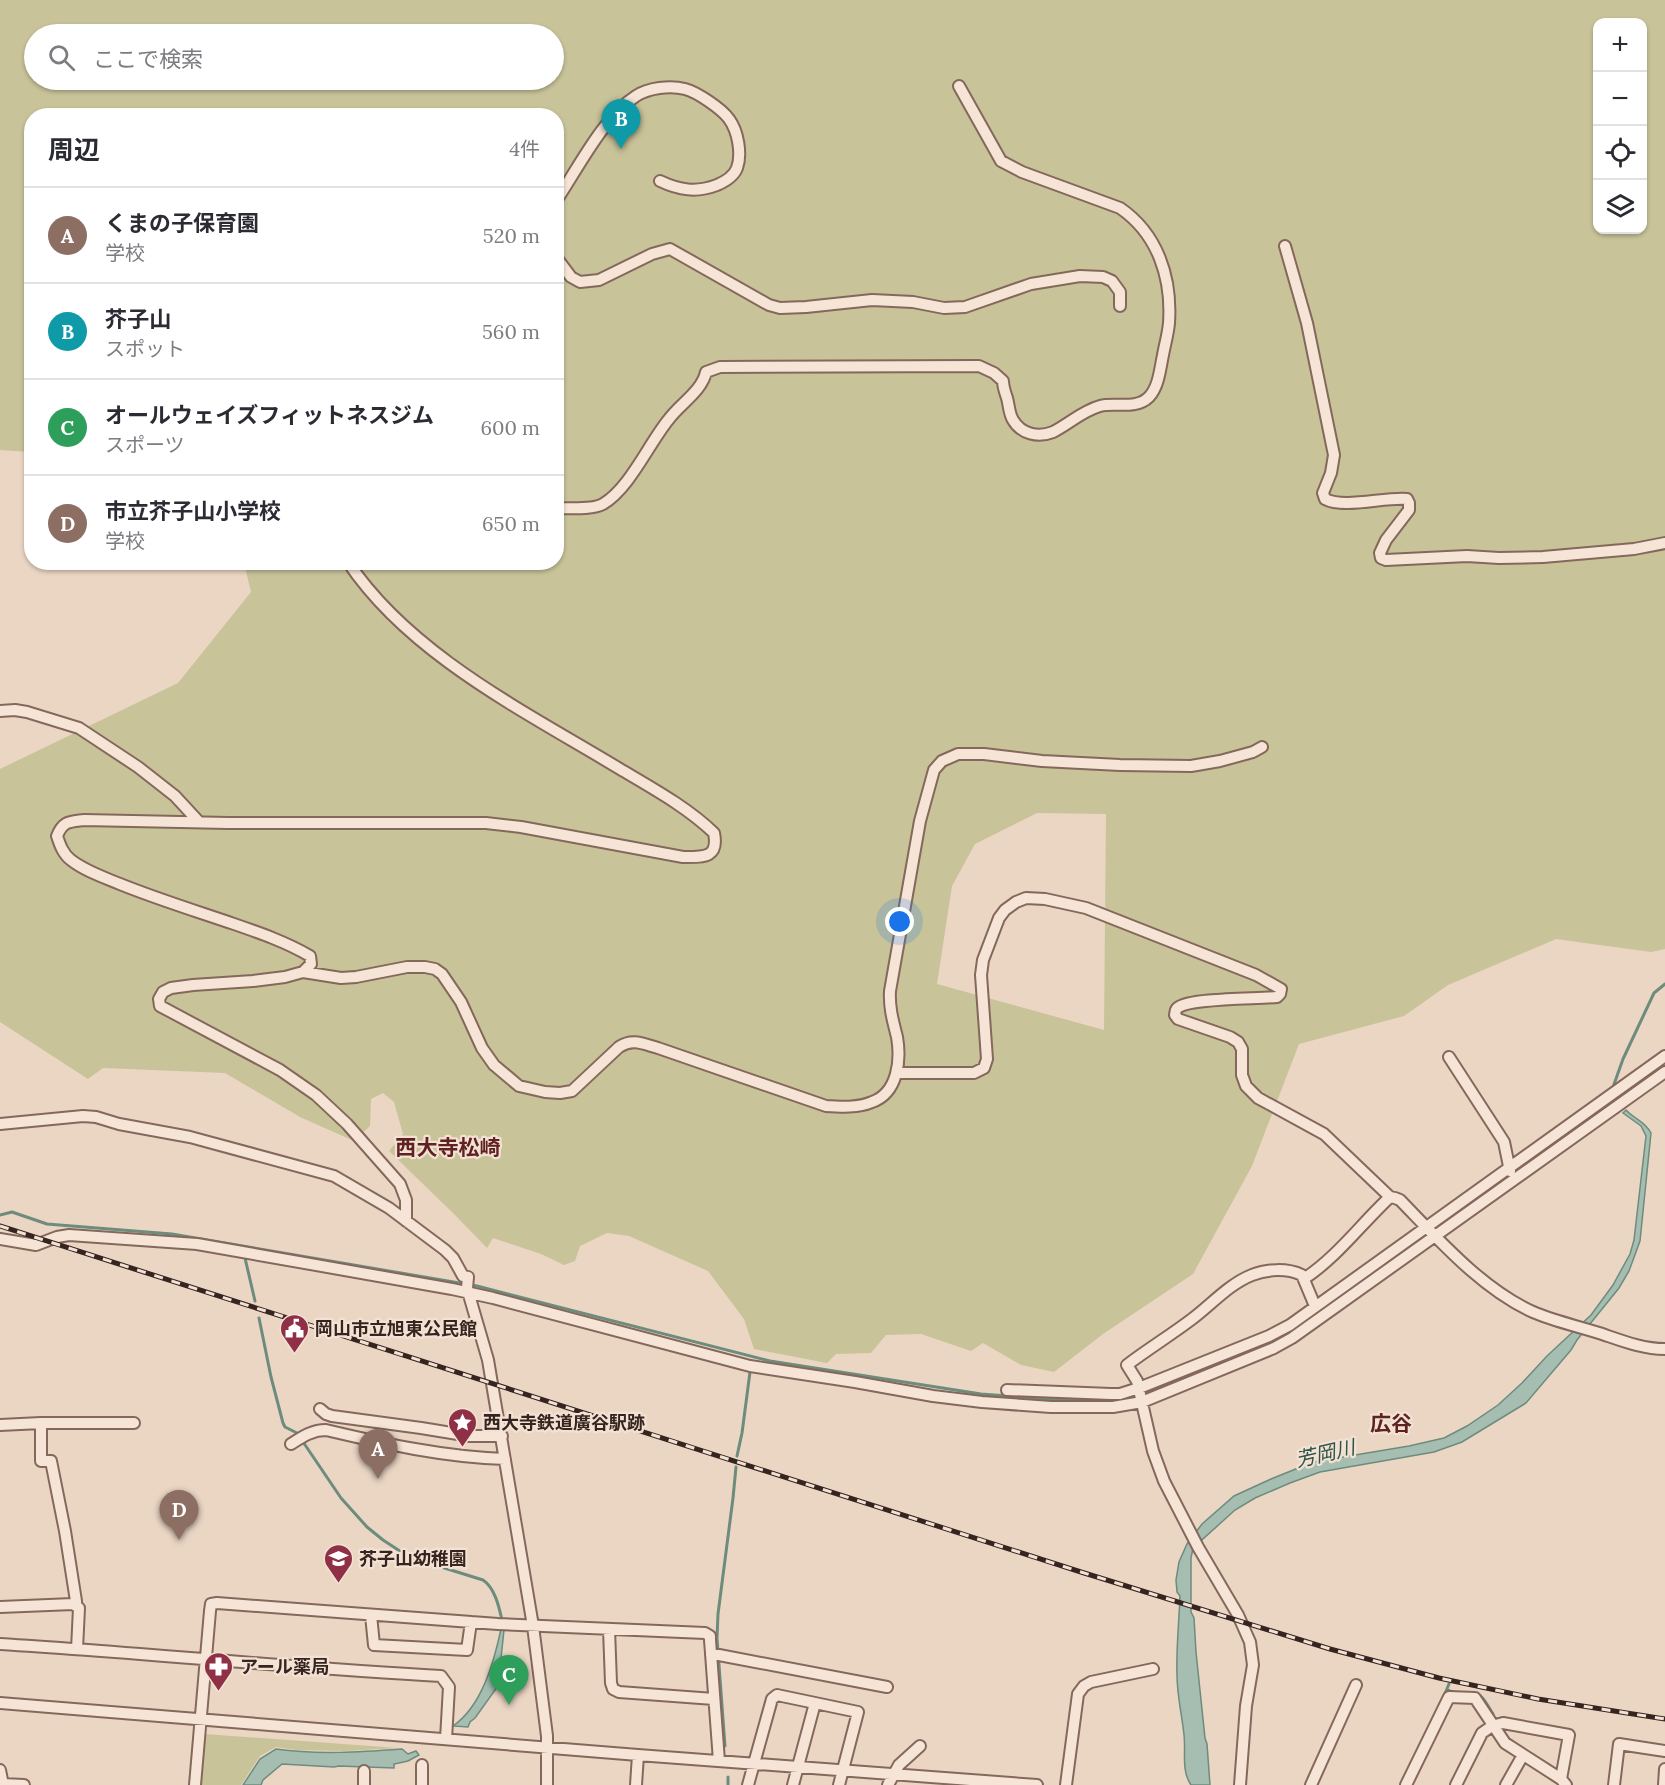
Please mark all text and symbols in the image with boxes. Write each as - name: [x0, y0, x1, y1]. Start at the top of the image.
- map controls: [1593, 18, 1647, 234]
- button: +: [1593, 18, 1647, 72]
- search box: [24, 24, 564, 90]
- icon: search: [45, 41, 78, 74]
- text: ここで検索: [93, 45, 203, 73]
- button: −: [1593, 72, 1647, 126]
- pin: B: [602, 100, 640, 149]
- button: locate: [1593, 126, 1647, 180]
- text: 周辺: [48, 133, 100, 166]
- text: 4件: [509, 136, 540, 161]
- button: layers: [1593, 180, 1647, 234]
- text: くまの子保育園: [105, 209, 259, 237]
- text: A: [61, 223, 74, 248]
- text: 520 m: [483, 223, 540, 248]
- text: 学校: [105, 240, 145, 265]
- text: 芥子山: [105, 305, 171, 333]
- text: B: [61, 319, 74, 344]
- text: 560 m: [482, 319, 540, 344]
- text: スポット: [105, 336, 185, 361]
- text: オールウェイズフィットネスジム: [105, 401, 434, 429]
- text: C: [61, 415, 74, 440]
- text: 600 m: [480, 415, 540, 440]
- text: スポーツ: [105, 432, 185, 457]
- text: 市立芥子山小学校: [105, 497, 281, 525]
- text: D: [60, 511, 75, 536]
- text: 650 m: [482, 511, 540, 536]
- text: 学校: [105, 528, 145, 553]
- your location: [885, 907, 914, 936]
- district label: 西大寺松崎: [396, 1134, 501, 1161]
- public building icon: 岡山市立旭東公民館: [278, 1312, 310, 1354]
- place label: 岡山市立旭東公民館: [315, 1317, 477, 1340]
- place icon: 西大寺鉄道廣谷駅跡: [446, 1406, 478, 1448]
- district label: 広谷: [1370, 1410, 1412, 1437]
- place label: 西大寺鉄道廣谷駅跡: [483, 1411, 645, 1434]
- pin: A: [358, 1430, 398, 1479]
- water label: 芳岡川: [1293, 1434, 1359, 1472]
- pin: D: [160, 1490, 198, 1540]
- school or university icon: 芥子山幼稚園: [322, 1542, 354, 1584]
- place label: 芥子山幼稚園: [359, 1547, 467, 1570]
- pharmacy icon: アール薬局: [203, 1650, 235, 1692]
- place label: アール薬局: [240, 1655, 329, 1678]
- pin: C: [490, 1656, 528, 1705]

